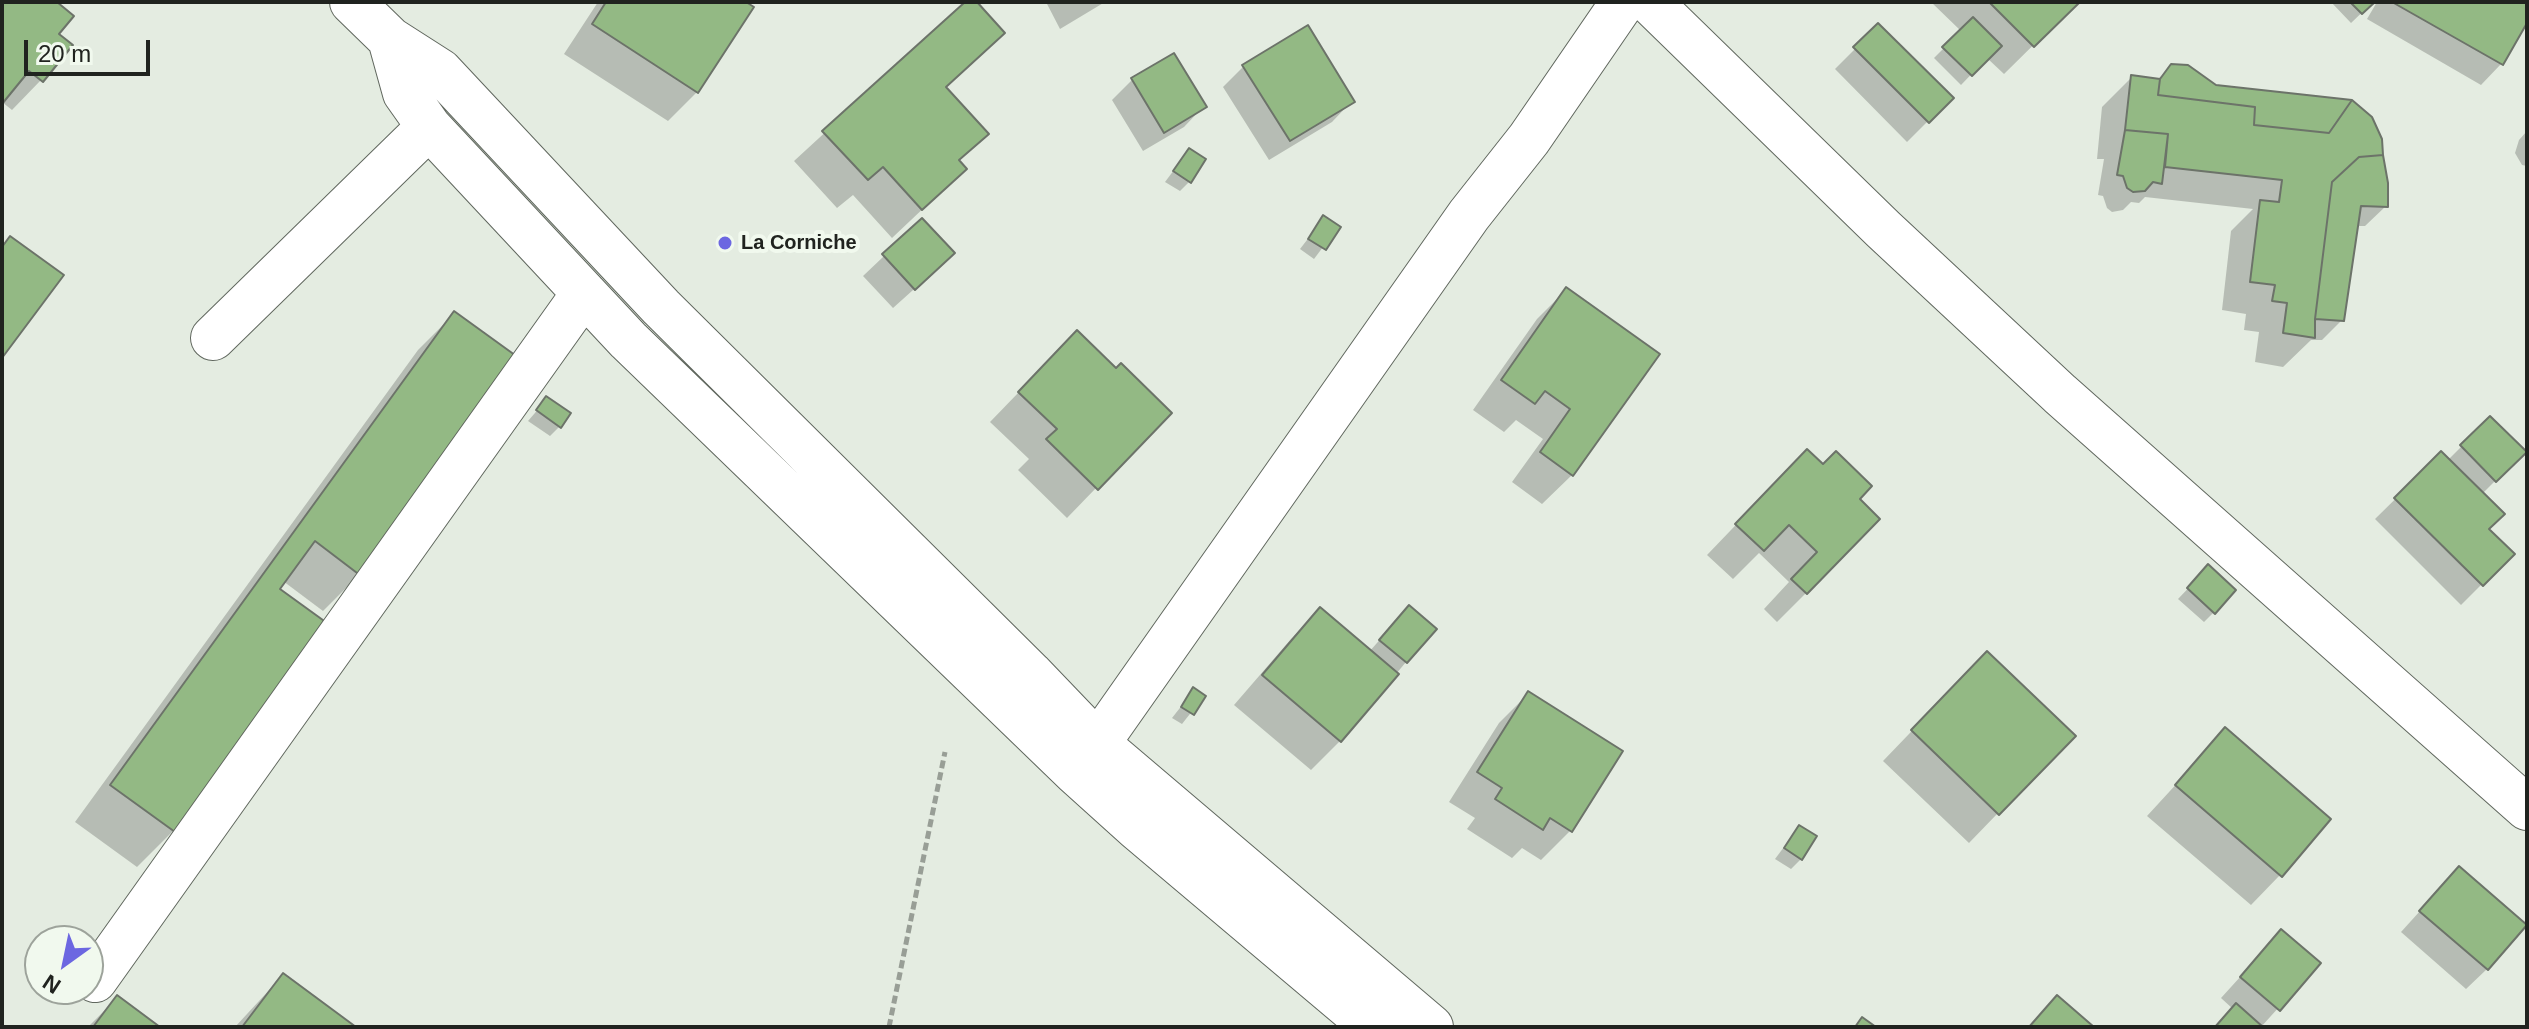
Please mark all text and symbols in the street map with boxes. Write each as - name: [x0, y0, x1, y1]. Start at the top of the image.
- scale bar: [28, 24, 154, 74]
- text: 20 m: [38, 40, 91, 67]
- place label: La Corniche: [741, 231, 857, 255]
- marker: La Corniche: [716, 234, 734, 252]
- north arrow: [24, 925, 104, 1005]
- text: N: [38, 969, 65, 999]

